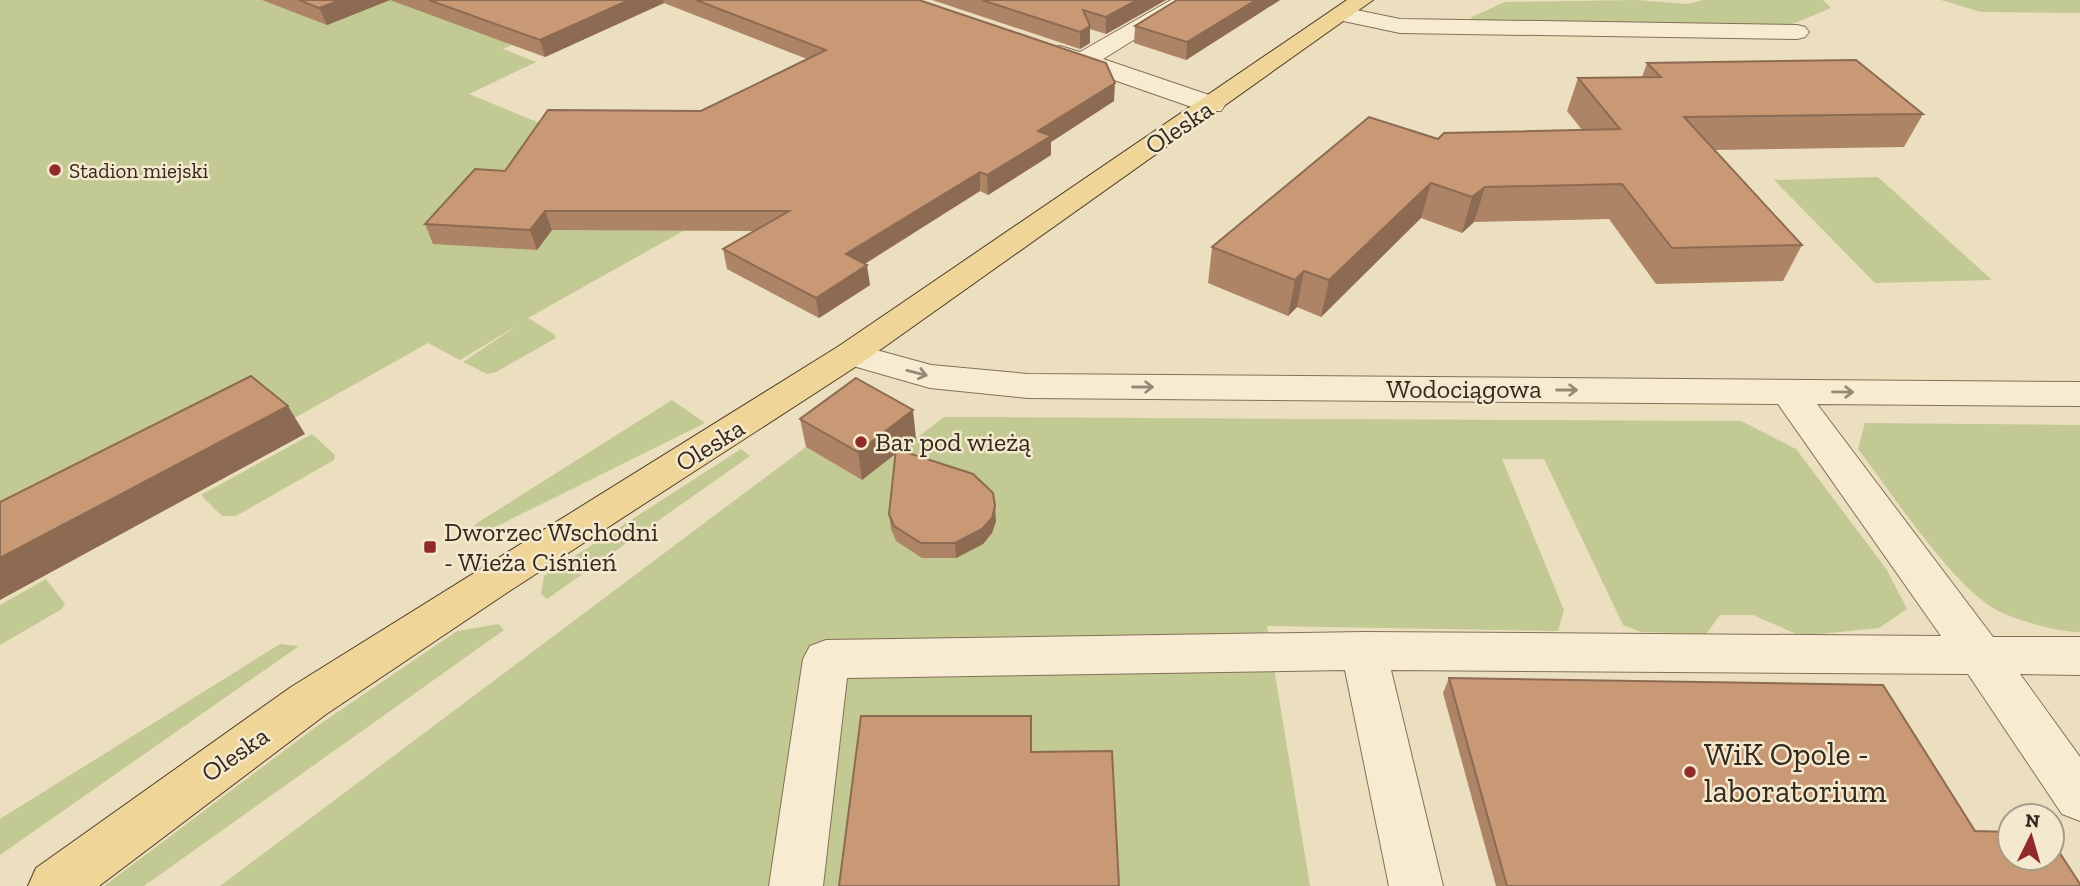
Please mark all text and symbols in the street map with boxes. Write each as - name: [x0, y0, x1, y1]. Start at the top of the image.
- street label: Oleska: [1139, 92, 1220, 161]
- place label: Stadion miejski: [69, 158, 208, 184]
- marker: Stadion miejski: [47, 162, 63, 178]
- one-way arrow: [905, 367, 928, 380]
- street label: Wodociągowa: [1386, 373, 1542, 405]
- one-way arrow: [1132, 380, 1155, 394]
- one-way arrow: [1555, 383, 1578, 397]
- one-way arrow: [1832, 385, 1855, 398]
- street label: Oleska: [670, 411, 751, 479]
- place label: Bar pod wieżą: [875, 426, 1031, 458]
- marker: Bar pod wieżą: [853, 434, 869, 450]
- place label: Dworzec Wschodni - Wieża Ciśnień: [444, 516, 658, 578]
- marker: Dworzec Wschodni - Wieża Ciśnień: [422, 539, 438, 555]
- street label: Oleska: [195, 719, 275, 789]
- place label: WiK Opole - laboratorium: [1704, 735, 1887, 810]
- marker: WiK Opole - laboratorium: [1682, 764, 1698, 780]
- north arrow: [1996, 802, 2066, 872]
- text: N: [2024, 808, 2041, 833]

